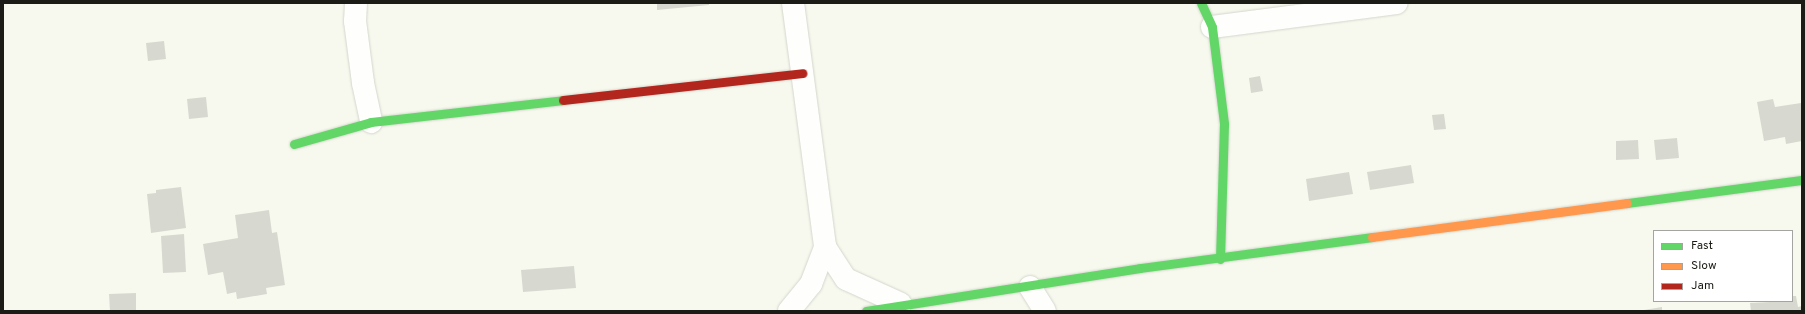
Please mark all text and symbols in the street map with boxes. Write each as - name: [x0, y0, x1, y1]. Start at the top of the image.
- legend: [1653, 230, 1793, 302]
- text: Fast: [1691, 238, 1713, 254]
- text: Slow: [1691, 258, 1717, 274]
- text: Jam: [1691, 278, 1714, 294]

